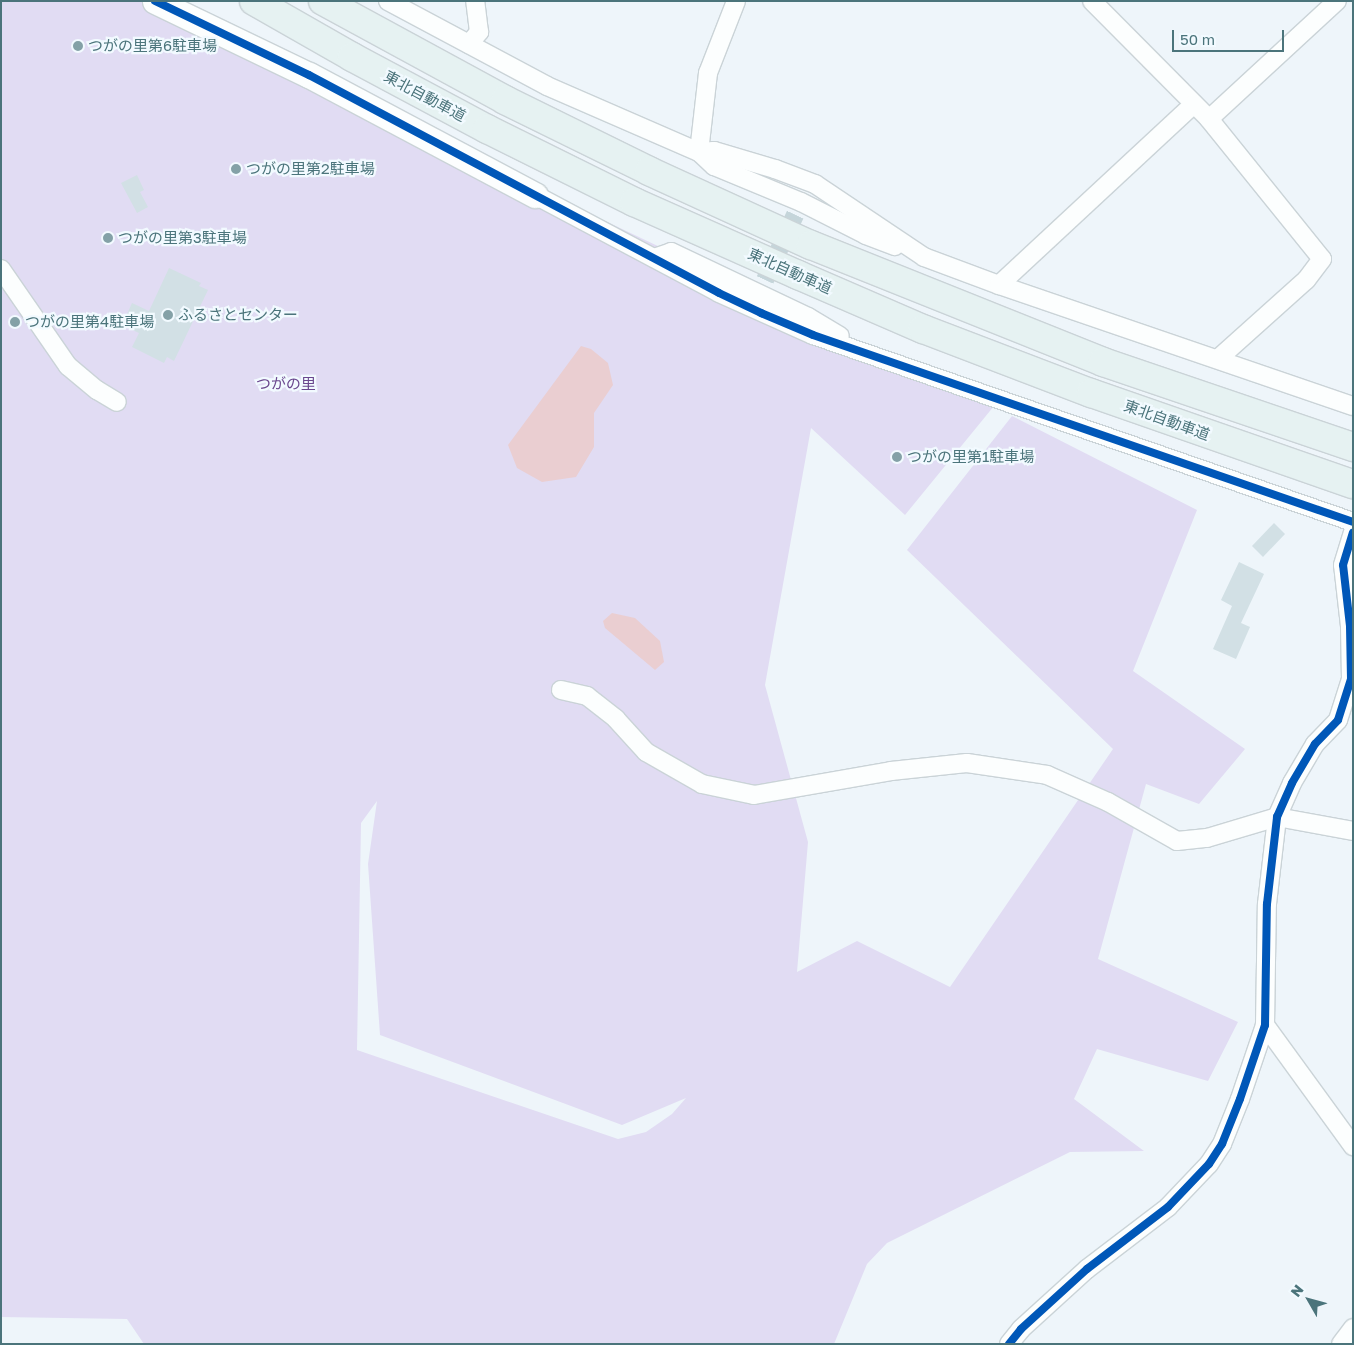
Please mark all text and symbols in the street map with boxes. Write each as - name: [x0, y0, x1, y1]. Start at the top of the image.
- scale bar: [1174, 20, 1286, 52]
- text: 50 m: [1180, 30, 1215, 48]
- place label: つがの里第6駐車場: [88, 37, 217, 55]
- marker: つがの里第6駐車場: [72, 40, 84, 52]
- street label: 東北自動車道: [381, 67, 469, 125]
- place label: つがの里第2駐車場: [246, 160, 375, 178]
- marker: つがの里第2駐車場: [230, 163, 242, 175]
- place label: つがの里第3駐車場: [118, 229, 247, 247]
- marker: つがの里第3駐車場: [102, 232, 114, 244]
- street label: 東北自動車道: [745, 244, 835, 298]
- place label: ふるさとセンター: [178, 306, 298, 324]
- marker: ふるさとセンター: [162, 309, 174, 321]
- place label: つがの里第4駐車場: [25, 313, 154, 331]
- marker: つがの里第4駐車場: [9, 316, 21, 328]
- park label: つがの里: [256, 375, 316, 393]
- street label: 東北自動車道: [1122, 396, 1212, 444]
- place label: つがの里第1駐車場: [907, 448, 1034, 466]
- marker: つがの里第1駐車場: [891, 451, 903, 463]
- north arrow: [1284, 1275, 1334, 1325]
- text: N: [1287, 1281, 1307, 1300]

